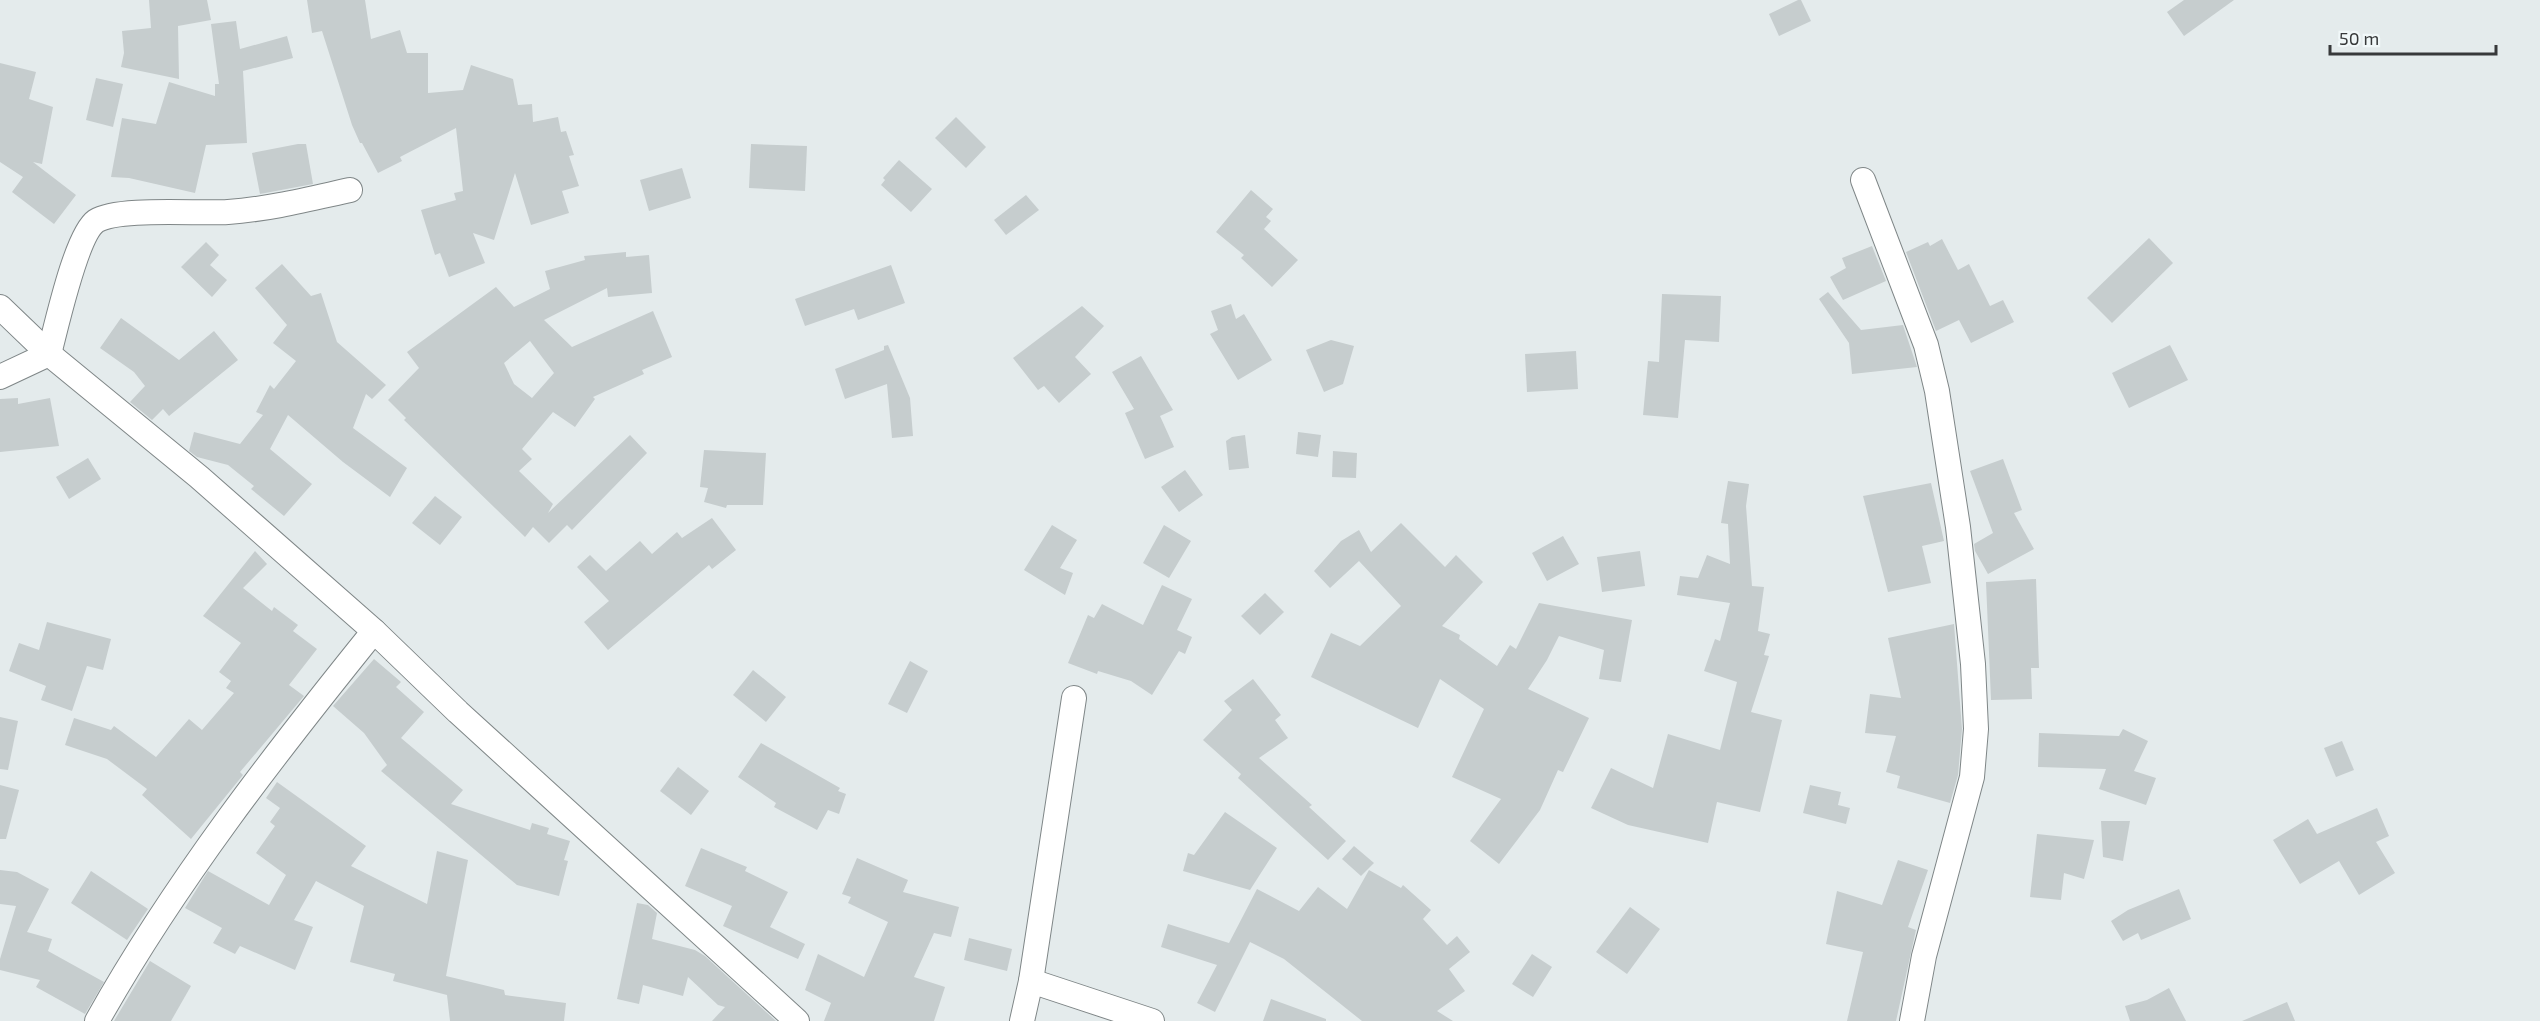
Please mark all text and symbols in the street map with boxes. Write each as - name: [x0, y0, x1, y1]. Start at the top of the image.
- scale bar: [2330, 18, 2496, 56]
- text: 50 m: [2339, 27, 2379, 49]

